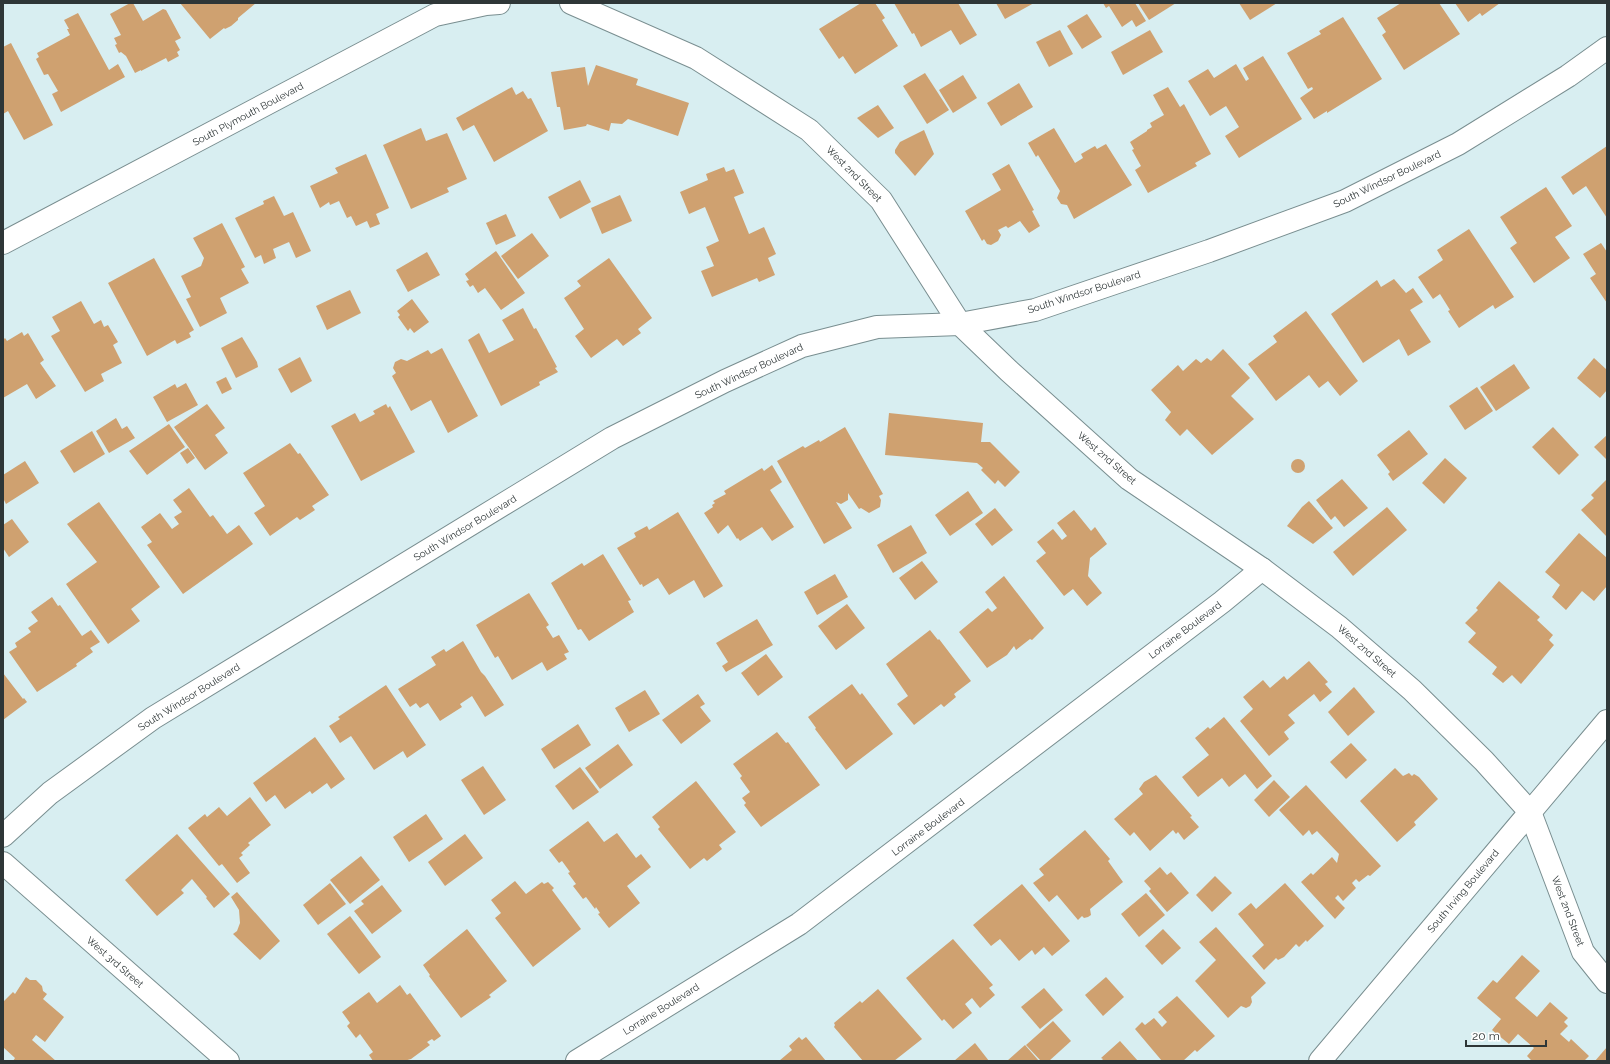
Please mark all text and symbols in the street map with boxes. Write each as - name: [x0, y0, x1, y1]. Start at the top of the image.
- street label: South Plymouth Boulevard: [191, 80, 305, 148]
- street label: West 2nd Street: [824, 144, 884, 204]
- street label: South Windsor Boulevard: [1332, 148, 1442, 210]
- street label: South Windsor Boulevard: [1026, 269, 1142, 315]
- street label: South Windsor Boulevard: [693, 341, 805, 401]
- street label: West 2nd Street: [1075, 430, 1139, 487]
- street label: South Windsor Boulevard: [412, 493, 518, 563]
- street label: Lorraine Boulevard: [1147, 599, 1223, 661]
- street label: West 2nd Street: [1335, 623, 1399, 680]
- street label: South Windsor Boulevard: [136, 661, 242, 733]
- street label: Lorraine Boulevard: [890, 796, 966, 858]
- street label: South Irving Boulevard: [1425, 847, 1501, 935]
- street label: West 2nd Street: [1550, 875, 1587, 948]
- street label: West 3rd Street: [84, 934, 146, 990]
- street label: Lorraine Boulevard: [621, 981, 701, 1037]
- scale bar: [1466, 1022, 1546, 1048]
- text: 20 m: [1472, 1029, 1500, 1043]

